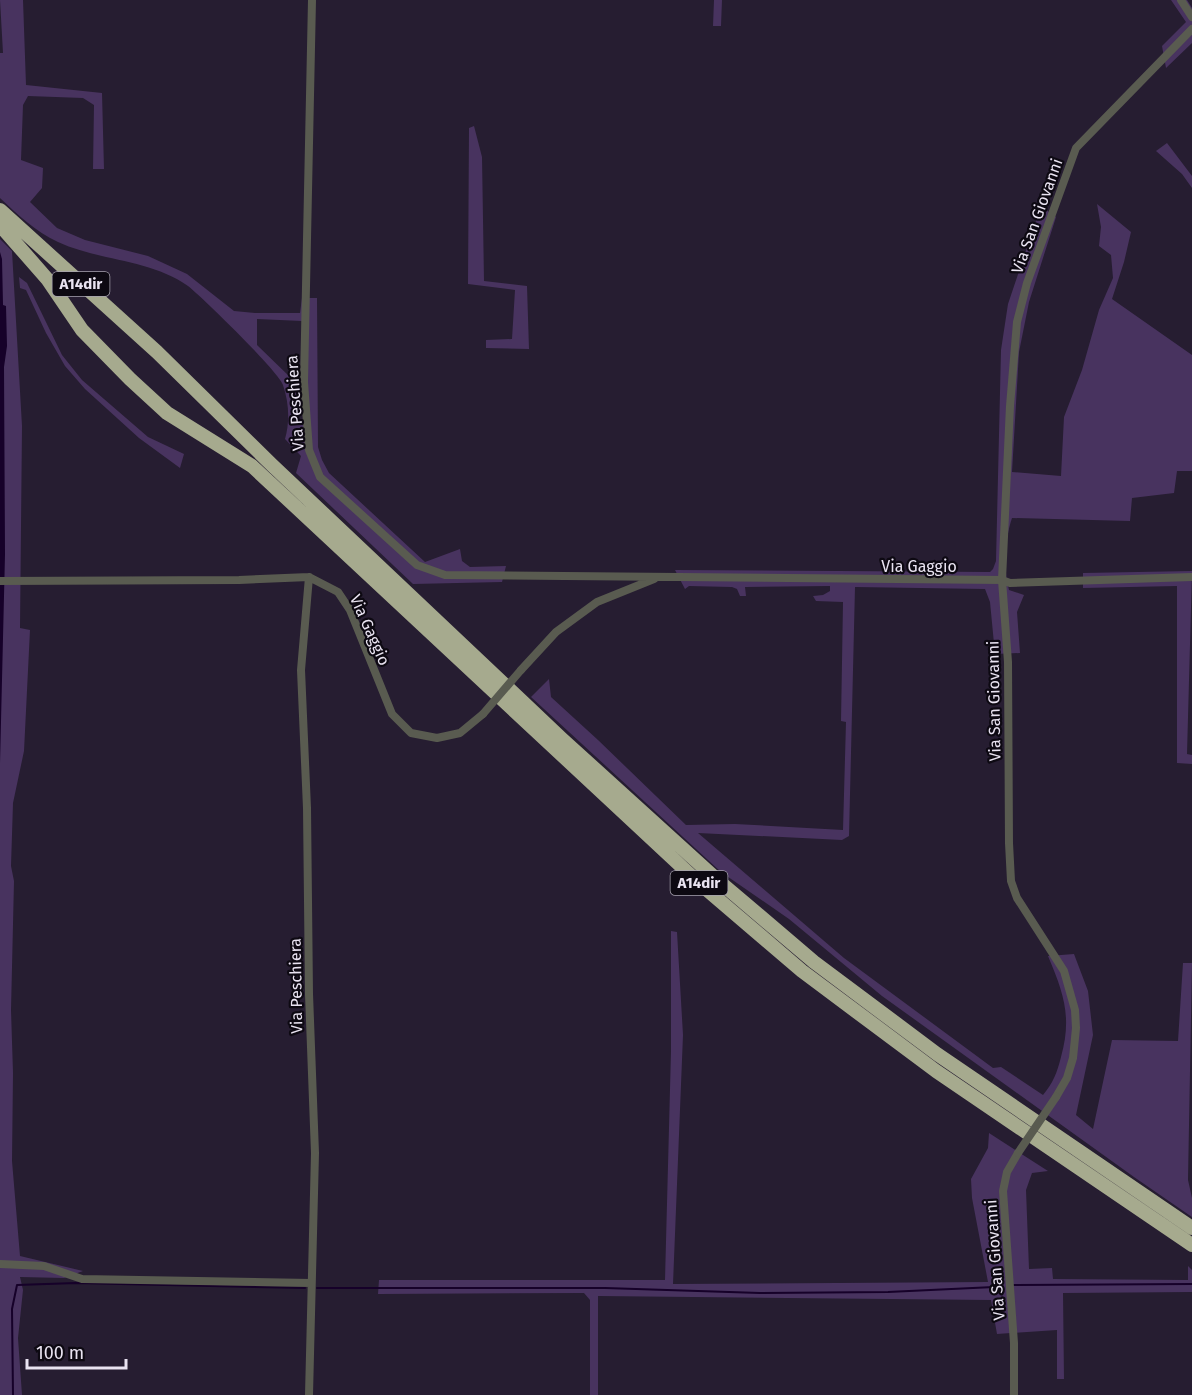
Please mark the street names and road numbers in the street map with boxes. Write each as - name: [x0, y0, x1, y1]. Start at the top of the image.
- street label: Via San Giovanni: [1007, 156, 1067, 276]
- road number: A14dir: [52, 272, 110, 296]
- street label: Via Peschiera: [282, 354, 308, 452]
- street label: Via Gaggio: [881, 557, 957, 576]
- street label: Via Gaggio: [346, 592, 394, 668]
- street label: Via San Giovanni: [983, 640, 1005, 762]
- road number: A14dir: [670, 871, 728, 895]
- street label: Via Peschiera: [286, 938, 306, 1034]
- street label: Via San Giovanni: [981, 1199, 1009, 1321]

